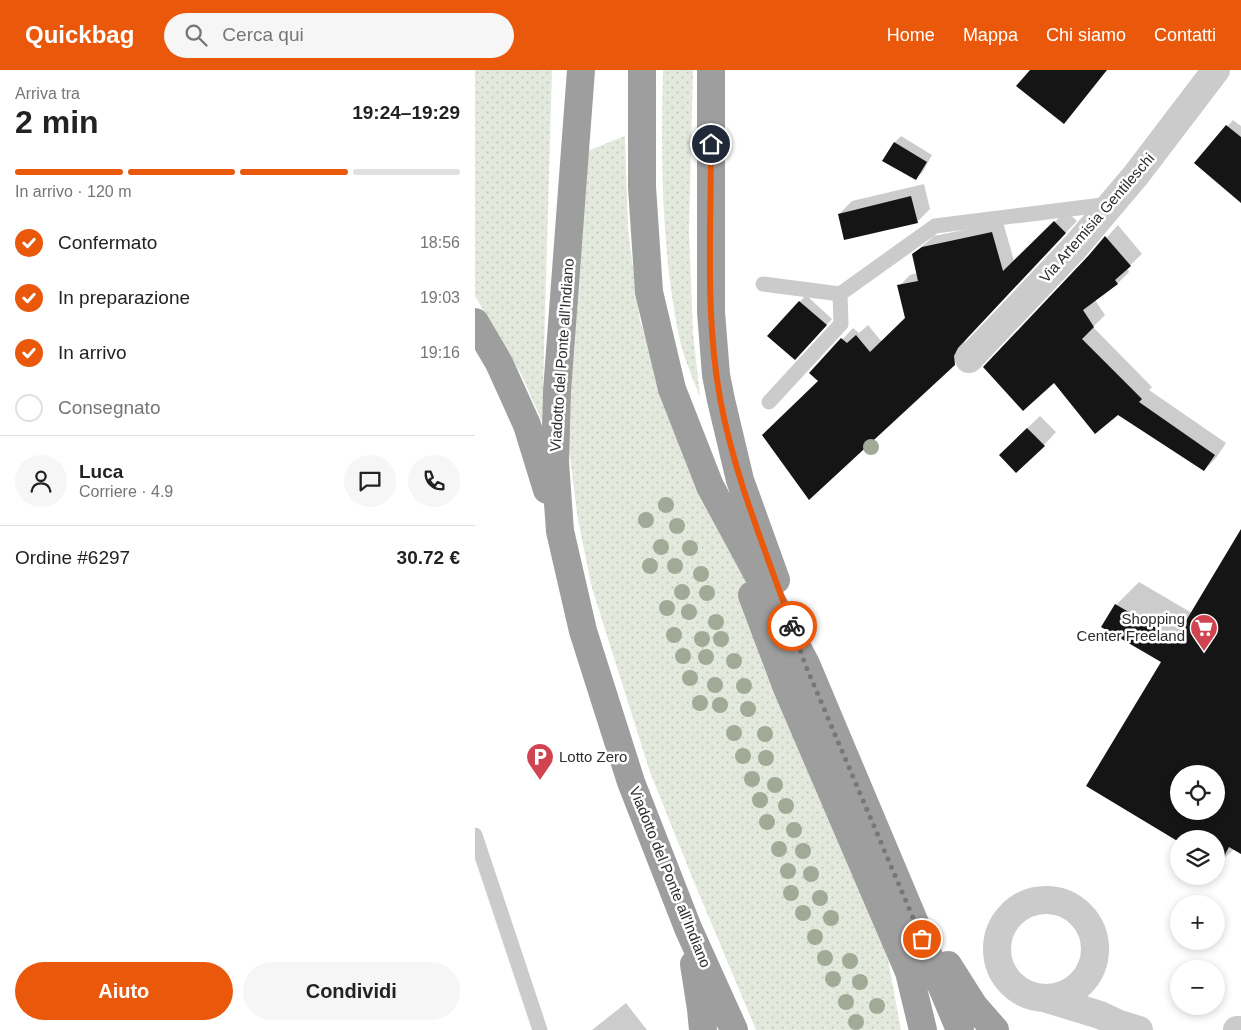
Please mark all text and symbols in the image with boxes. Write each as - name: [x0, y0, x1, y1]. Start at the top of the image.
- search box: [164, 13, 514, 58]
- text: Quickbag: [25, 21, 134, 48]
- icon: search: [182, 21, 210, 49]
- text: Cerca qui: [222, 24, 304, 45]
- text: Home: [887, 25, 935, 45]
- text: Mappa: [963, 25, 1018, 45]
- text: Chi siamo: [1046, 25, 1126, 45]
- text: Contatti: [1154, 25, 1216, 45]
- text: Arriva tra: [15, 85, 80, 102]
- text: 19:24–19:29: [352, 102, 460, 123]
- text: 2 min: [15, 104, 99, 140]
- pin: [690, 123, 732, 165]
- icon: home: [697, 130, 725, 158]
- street label: Via Artemisia Gentileschi: [1036, 150, 1157, 286]
- text: In arrivo · 120 m: [15, 183, 131, 200]
- icon: check: [15, 229, 43, 257]
- text: Confermato: [58, 232, 157, 253]
- text: 18:56: [420, 234, 460, 251]
- street label: Viadotto del Ponte all'Indiano: [546, 258, 577, 452]
- icon: check: [15, 284, 43, 312]
- text: In preparazione: [58, 287, 190, 308]
- text: 19:03: [420, 289, 460, 306]
- icon: check: [15, 339, 43, 367]
- text: In arrivo: [58, 342, 127, 363]
- text: 19:16: [420, 344, 460, 361]
- text: Consegnato: [58, 397, 160, 418]
- button: person: [15, 455, 67, 507]
- button: chat: [344, 455, 396, 507]
- button: phone: [408, 455, 460, 507]
- text: Luca: [79, 461, 123, 482]
- text: Corriere · 4.9: [79, 483, 173, 500]
- text: Ordine #6297: [15, 547, 130, 568]
- text: 30.72 €: [397, 547, 460, 568]
- courier: [767, 601, 817, 651]
- place label: Shopping Center Freeland: [1077, 610, 1185, 644]
- icon: bike: [778, 612, 806, 640]
- supermarket icon: Shopping Center Freeland: [1189, 613, 1219, 652]
- parking icon: Lotto Zero: [525, 742, 555, 781]
- place label: Lotto Zero: [559, 748, 627, 765]
- map controls: [1170, 765, 1225, 1015]
- button: locate: [1170, 765, 1225, 820]
- street label: Viadotto del Ponte all'Indiano: [626, 784, 715, 970]
- button: layers: [1170, 830, 1225, 885]
- button: +: [1170, 895, 1225, 950]
- pin: [901, 918, 943, 960]
- icon: bag: [908, 925, 936, 953]
- button: −: [1170, 960, 1225, 1015]
- button: Aiuto: [15, 962, 233, 1020]
- button: Condividi: [243, 962, 460, 1020]

